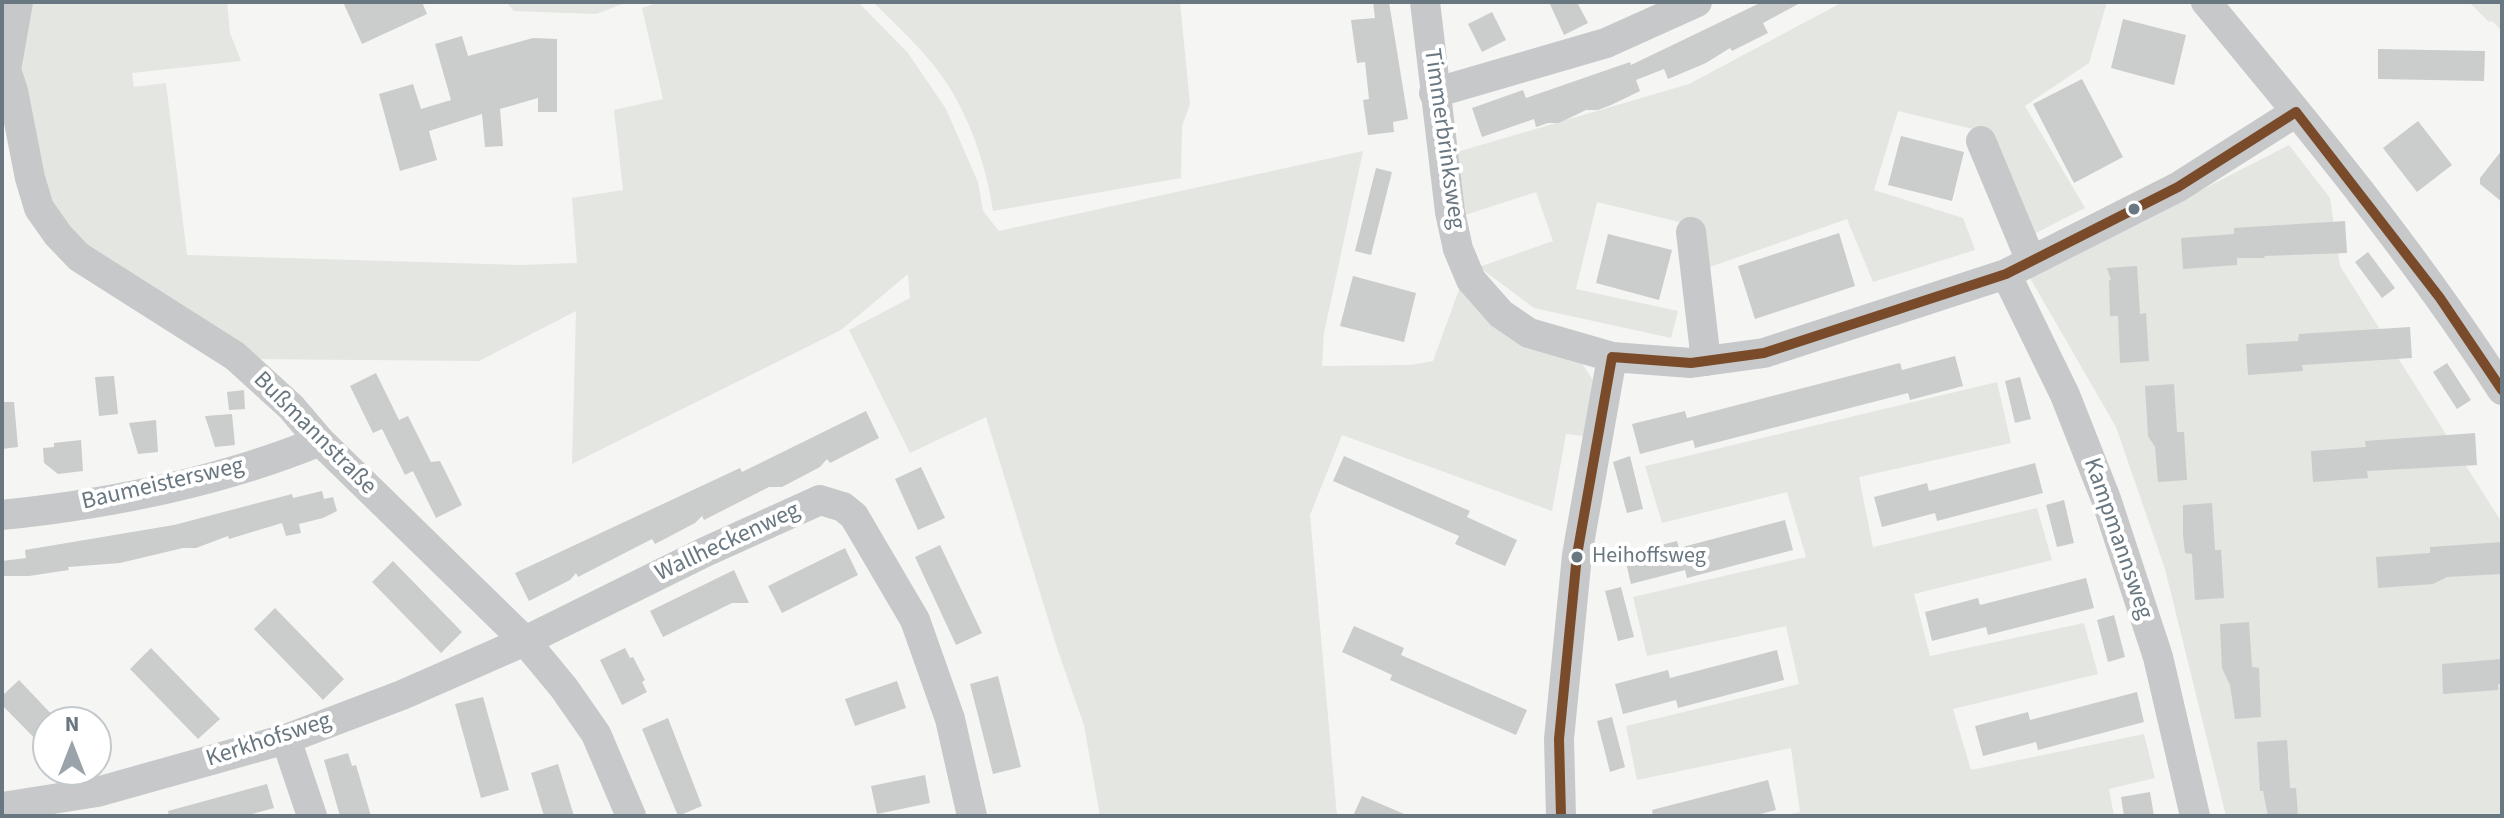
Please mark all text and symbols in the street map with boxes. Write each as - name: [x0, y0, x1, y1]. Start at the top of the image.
- street label: Timmerbrinksweg: [1416, 47, 1470, 231]
- unlabelled marker: [2126, 201, 2142, 217]
- street label: Bußmannstraße: [246, 366, 382, 502]
- street label: Baumeistersweg: [79, 452, 247, 518]
- street label: Kampmannsweg: [2076, 455, 2158, 623]
- street label: Wallheckenweg: [651, 497, 805, 589]
- place label: Heihoffsweg: [1592, 544, 1706, 570]
- marker: Heihoffsweg: [1569, 549, 1585, 565]
- north arrow: [32, 706, 112, 786]
- street label: Kerkhofsweg: [203, 707, 335, 775]
- text: N: [65, 708, 79, 740]

